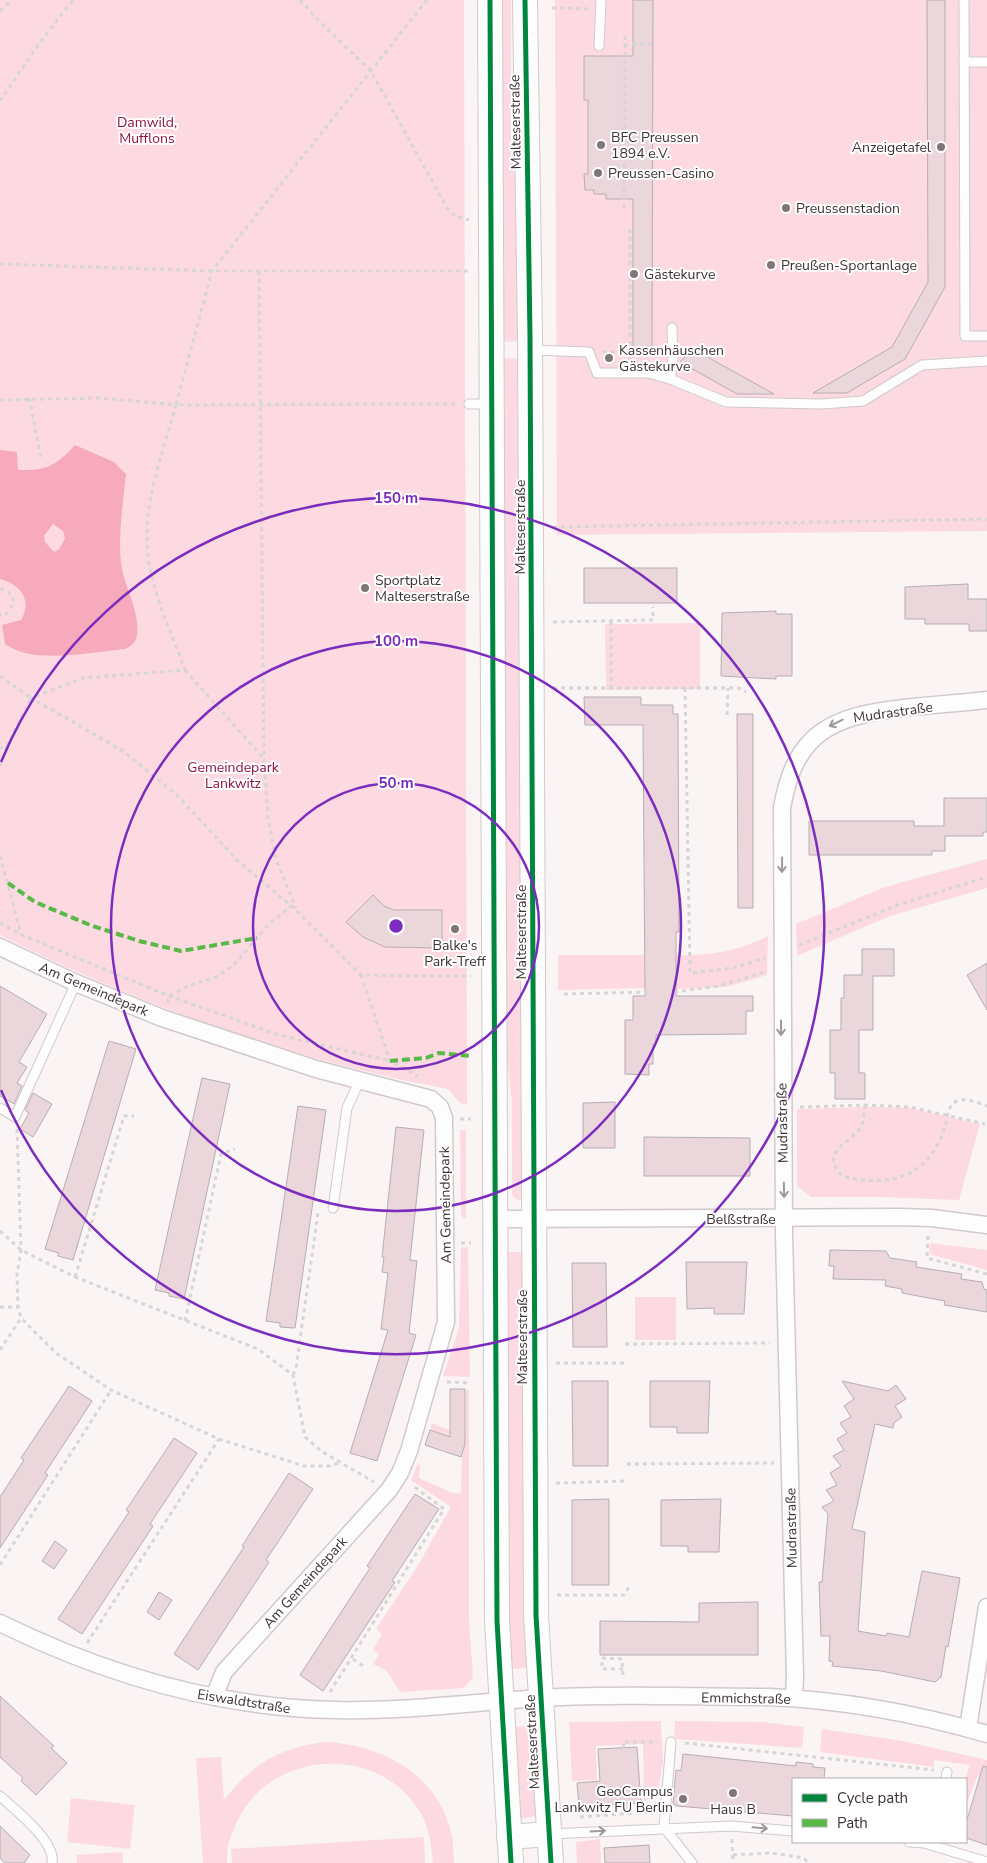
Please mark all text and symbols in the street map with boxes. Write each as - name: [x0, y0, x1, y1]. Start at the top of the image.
- street label: Malteserstraße: [505, 74, 526, 170]
- park label: Damwild, Mufflons: [117, 113, 177, 148]
- place label: BFC Preussen 1894 e.V.: [611, 128, 699, 163]
- place label: Anzeigetafel: [852, 138, 932, 157]
- marker: BFC Preussen 1894 e.V.: [595, 139, 607, 151]
- marker: Anzeigetafel: [935, 141, 947, 153]
- place label: Preussen-Casino: [608, 164, 714, 183]
- marker: Preussen-Casino: [592, 167, 604, 179]
- place label: Preussenstadion: [796, 199, 900, 218]
- marker: Preussenstadion: [780, 202, 792, 214]
- place label: Preußen-Sportanlage: [781, 256, 917, 275]
- marker: Preußen-Sportanlage: [765, 259, 777, 271]
- place label: Gästekurve: [644, 265, 715, 284]
- marker: Gästekurve: [628, 268, 640, 280]
- place label: Kassenhäuschen Gästekurve: [619, 341, 724, 376]
- marker: Kassenhäuschen Gästekurve: [603, 352, 615, 364]
- street label: Malteserstraße: [511, 480, 530, 574]
- text: 150 m: [374, 488, 418, 508]
- place label: Sportplatz Malteserstraße: [375, 571, 470, 606]
- marker: Sportplatz Malteserstraße: [359, 582, 371, 594]
- text: 100 m: [374, 631, 418, 651]
- street label: Mudrastraße: [852, 697, 934, 727]
- one-way arrow: [829, 719, 844, 729]
- park label: Gemeindepark Lankwitz: [187, 758, 280, 793]
- text: 50 m: [378, 773, 414, 793]
- one-way arrow: [777, 857, 787, 873]
- street label: Malteserstraße: [512, 885, 531, 979]
- centre of rings: [387, 917, 405, 935]
- marker: Balke's Park-Treff: [449, 923, 461, 935]
- place label: Balke's Park-Treff: [424, 936, 486, 971]
- street label: Am Gemeindepark: [36, 958, 152, 1021]
- one-way arrow: [776, 1020, 786, 1036]
- street label: Mudrastraße: [772, 1083, 793, 1163]
- street label: Am Gemeindepark: [435, 1145, 456, 1264]
- one-way arrow: [779, 1182, 788, 1198]
- street label: Belßstraße: [706, 1210, 776, 1229]
- street label: Malteserstraße: [513, 1290, 532, 1384]
- street label: Mudrastraße: [781, 1488, 802, 1568]
- street label: Am Gemeindepark: [259, 1532, 352, 1632]
- street label: Eiswaldtstraße: [196, 1685, 292, 1718]
- street label: Emmichstraße: [701, 1688, 791, 1709]
- street label: Malteserstraße: [521, 1694, 544, 1790]
- legend: [792, 1778, 967, 1843]
- place label: GeoCampus Lankwitz FU Berlin: [555, 1782, 673, 1817]
- marker: Haus B: [727, 1787, 739, 1799]
- text: Cycle path: [837, 1788, 908, 1808]
- marker: GeoCampus Lankwitz FU Berlin: [677, 1793, 689, 1805]
- place label: Haus B: [710, 1800, 756, 1819]
- text: Path: [837, 1813, 868, 1833]
- one-way arrow: [752, 1823, 768, 1833]
- one-way arrow: [589, 1826, 605, 1835]

